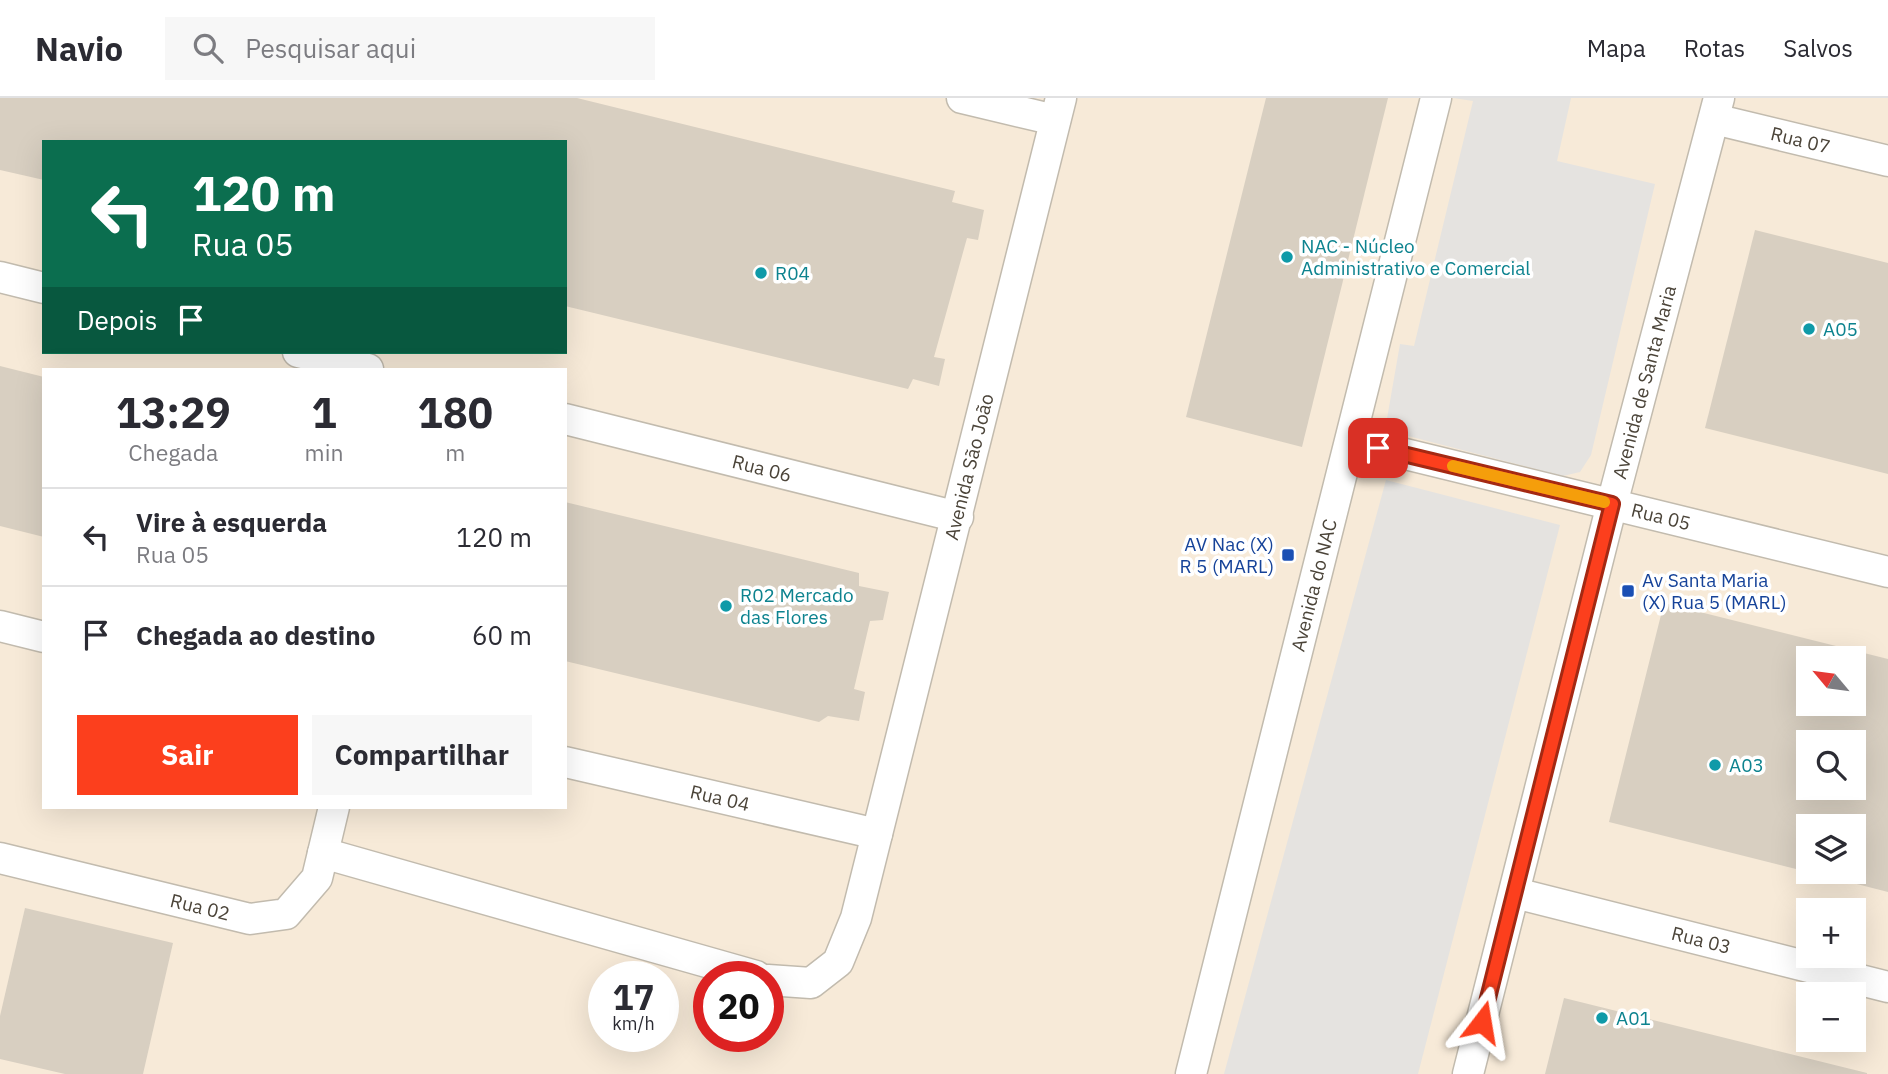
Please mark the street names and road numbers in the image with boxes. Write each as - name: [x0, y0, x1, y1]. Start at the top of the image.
- street label: Rua 07: [1768, 121, 1833, 159]
- street label: Avenida de Santa Maria: [1607, 283, 1681, 482]
- street label: Avenida São João: [939, 391, 999, 542]
- street label: Rua 06: [730, 449, 794, 487]
- street label: Rua 05: [1629, 498, 1693, 535]
- street label: Avenida do NAC: [1286, 516, 1342, 654]
- street label: Rua 04: [688, 779, 752, 816]
- street label: Rua 02: [168, 888, 232, 926]
- street label: Rua 03: [1669, 921, 1733, 959]

